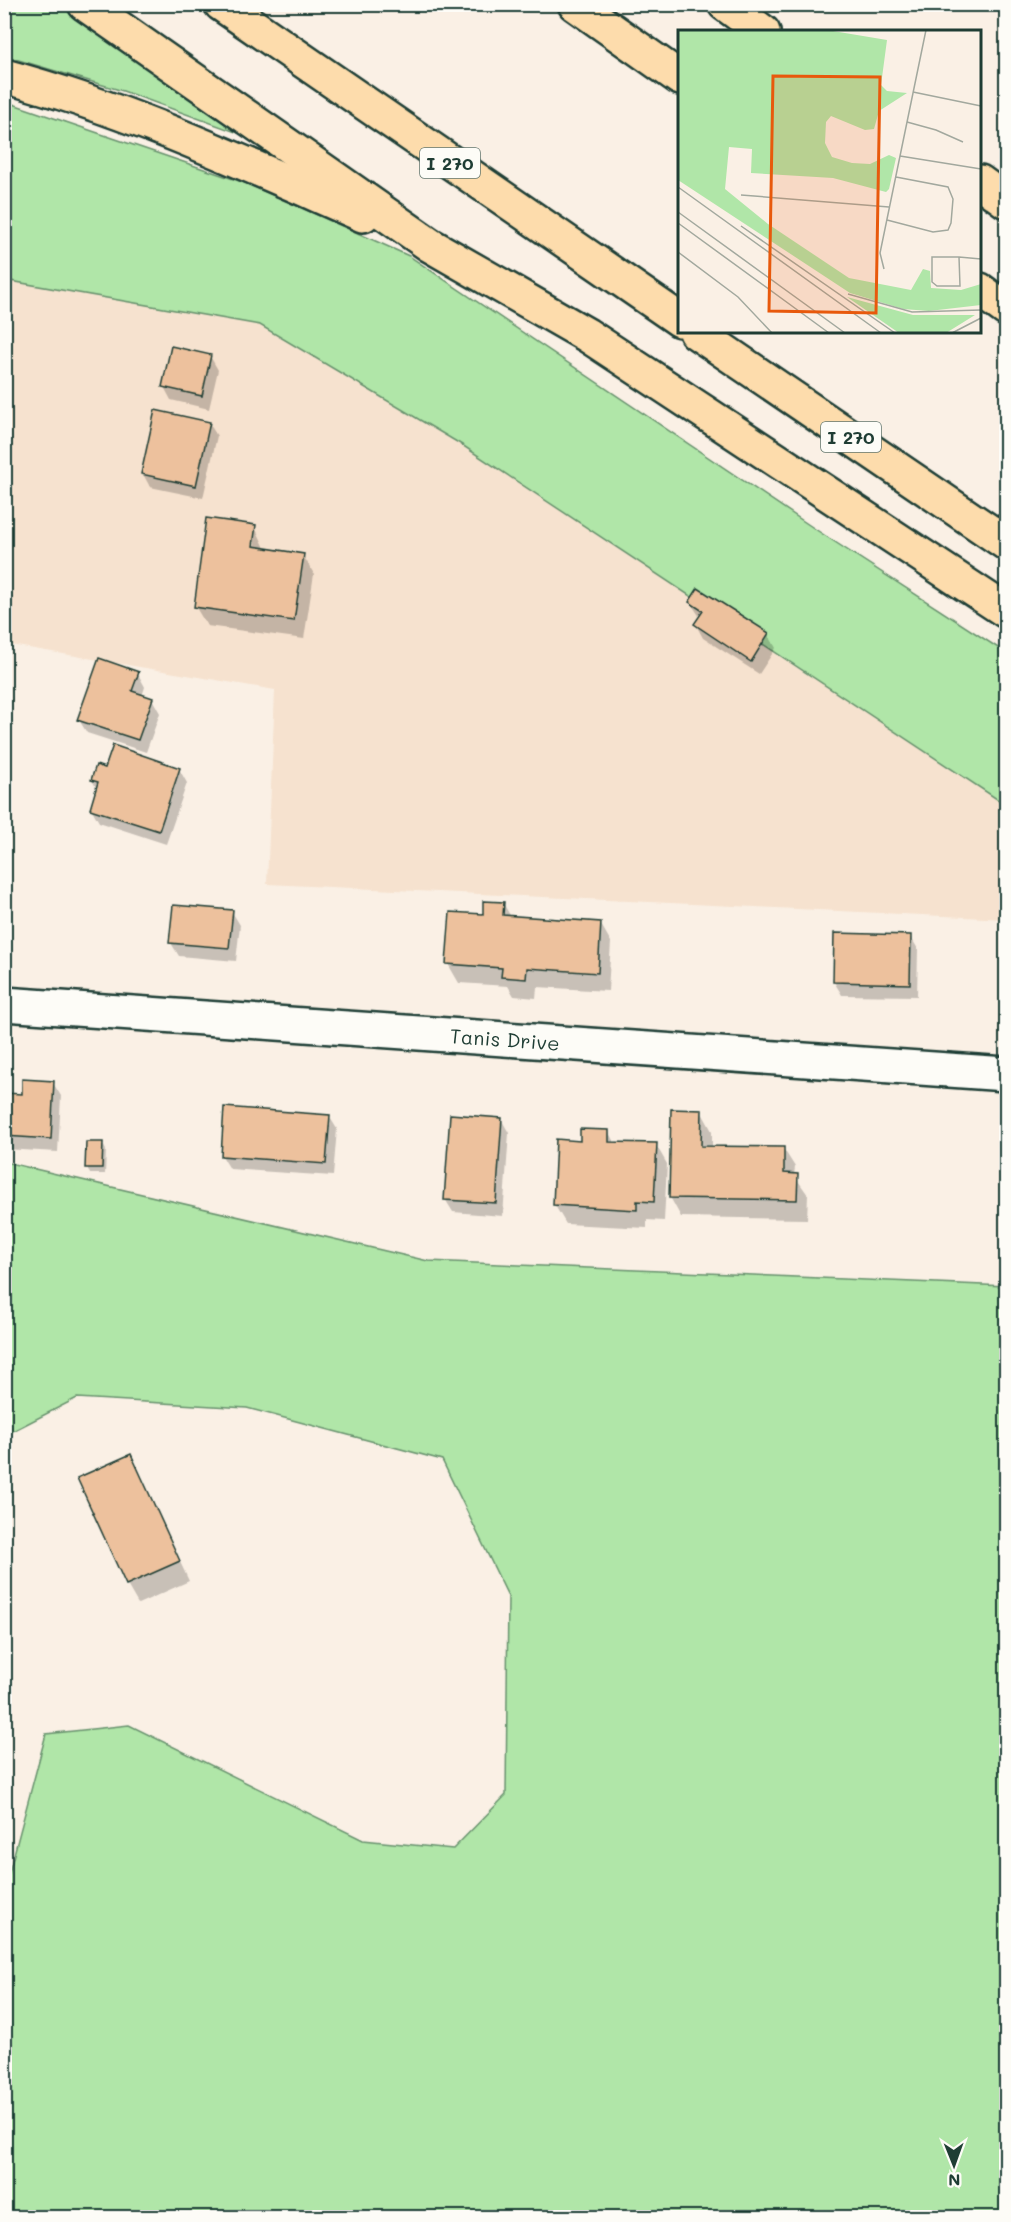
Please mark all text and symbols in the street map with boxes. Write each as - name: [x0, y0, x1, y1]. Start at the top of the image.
- inset map: [678, 30, 981, 333]
- road number: I 270: [420, 148, 480, 178]
- road number: I 270: [821, 422, 881, 452]
- street label: Tanis Drive: [449, 1022, 560, 1056]
- north arrow: [924, 2135, 984, 2195]
- text: N: [948, 2170, 961, 2191]

